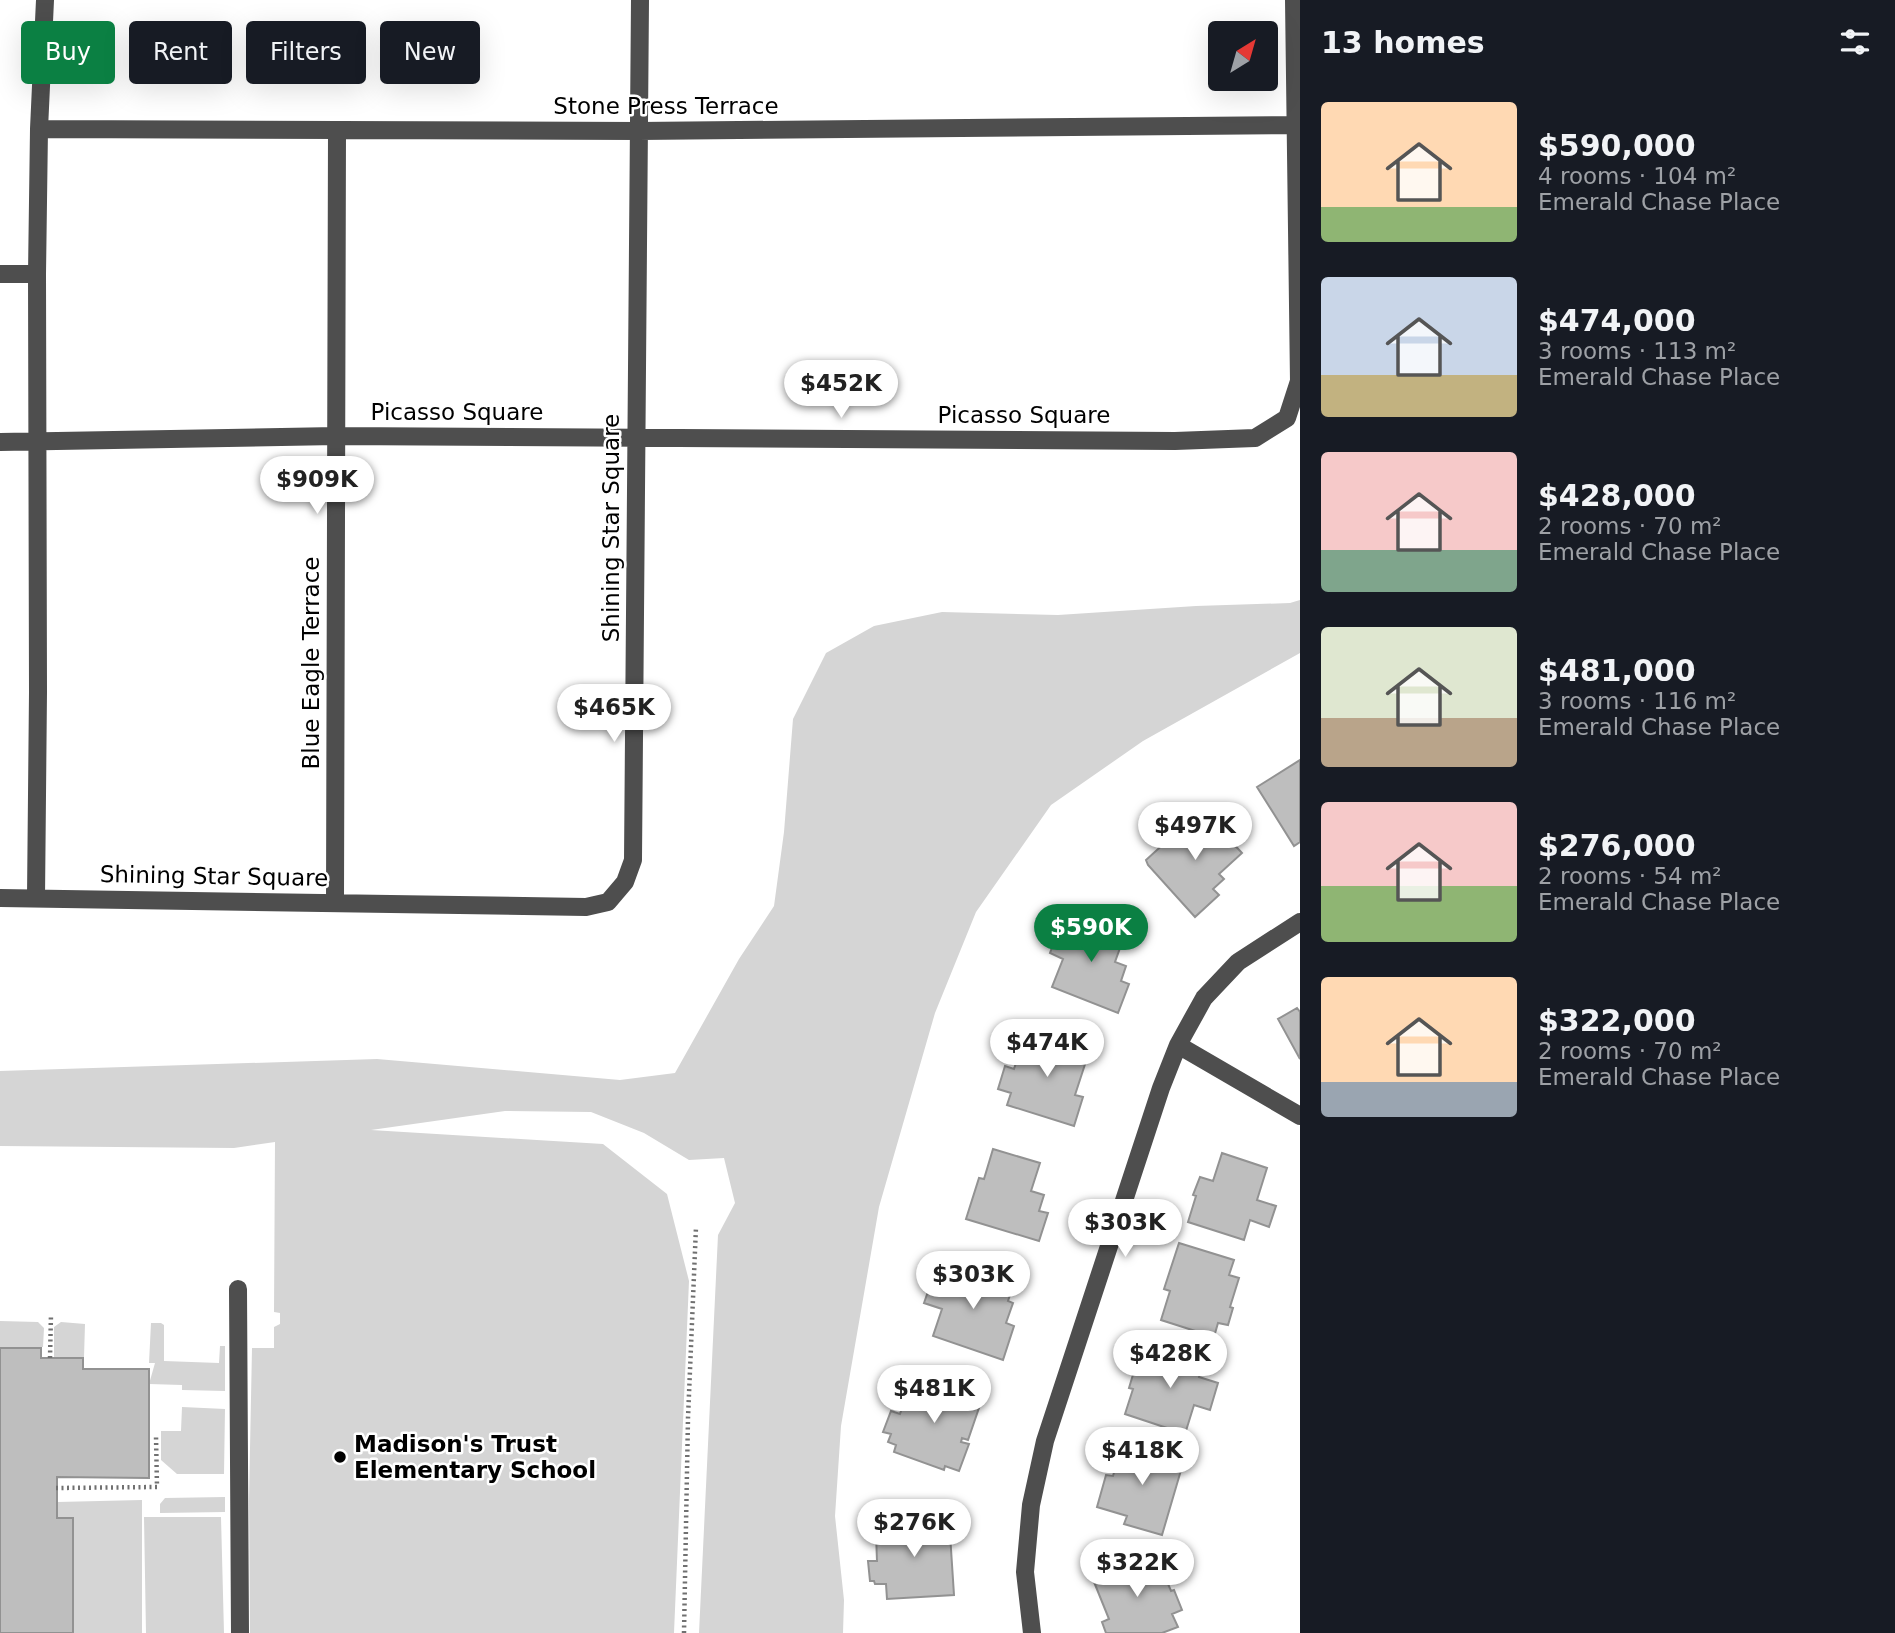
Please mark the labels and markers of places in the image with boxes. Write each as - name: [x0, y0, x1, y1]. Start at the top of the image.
- pin: $452K: [792, 360, 890, 420]
- pin: $909K: [268, 456, 366, 516]
- pin: $465K: [565, 684, 663, 744]
- pin: $497K: [1146, 802, 1244, 862]
- pin: $590K: [1042, 904, 1140, 964]
- pin: $474K: [998, 1020, 1096, 1079]
- pin: $303K: [1076, 1200, 1174, 1259]
- pin: $303K: [924, 1252, 1022, 1311]
- pin: $428K: [1121, 1330, 1219, 1390]
- pin: $481K: [885, 1366, 983, 1425]
- pin: $418K: [1093, 1428, 1191, 1487]
- place label: Madison's Trust Elementary School: [354, 1431, 596, 1483]
- marker: Madison's Trust Elementary School: [332, 1449, 348, 1465]
- pin: $276K: [865, 1500, 963, 1559]
- pin: $322K: [1088, 1540, 1186, 1599]

